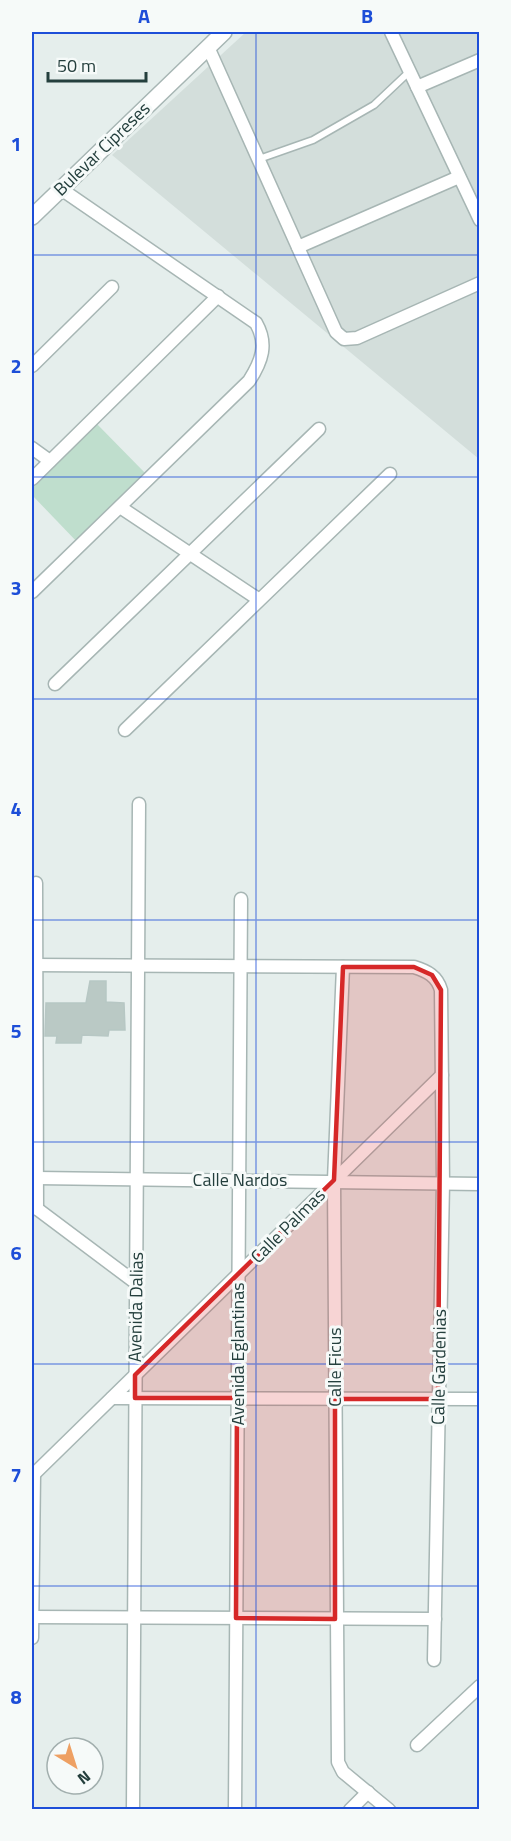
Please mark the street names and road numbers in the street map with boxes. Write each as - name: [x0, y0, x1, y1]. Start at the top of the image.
- street label: Bulevar Cipreses: [47, 95, 156, 202]
- street label: Calle Nardos: [193, 1166, 287, 1193]
- street label: Calle Palmas: [244, 1182, 331, 1269]
- street label: Avenida Dalias: [121, 1252, 150, 1362]
- street label: Avenida Eglantinas: [224, 1282, 251, 1426]
- street label: Calle Gardenias: [424, 1309, 453, 1425]
- street label: Calle Ficus: [321, 1327, 348, 1407]

